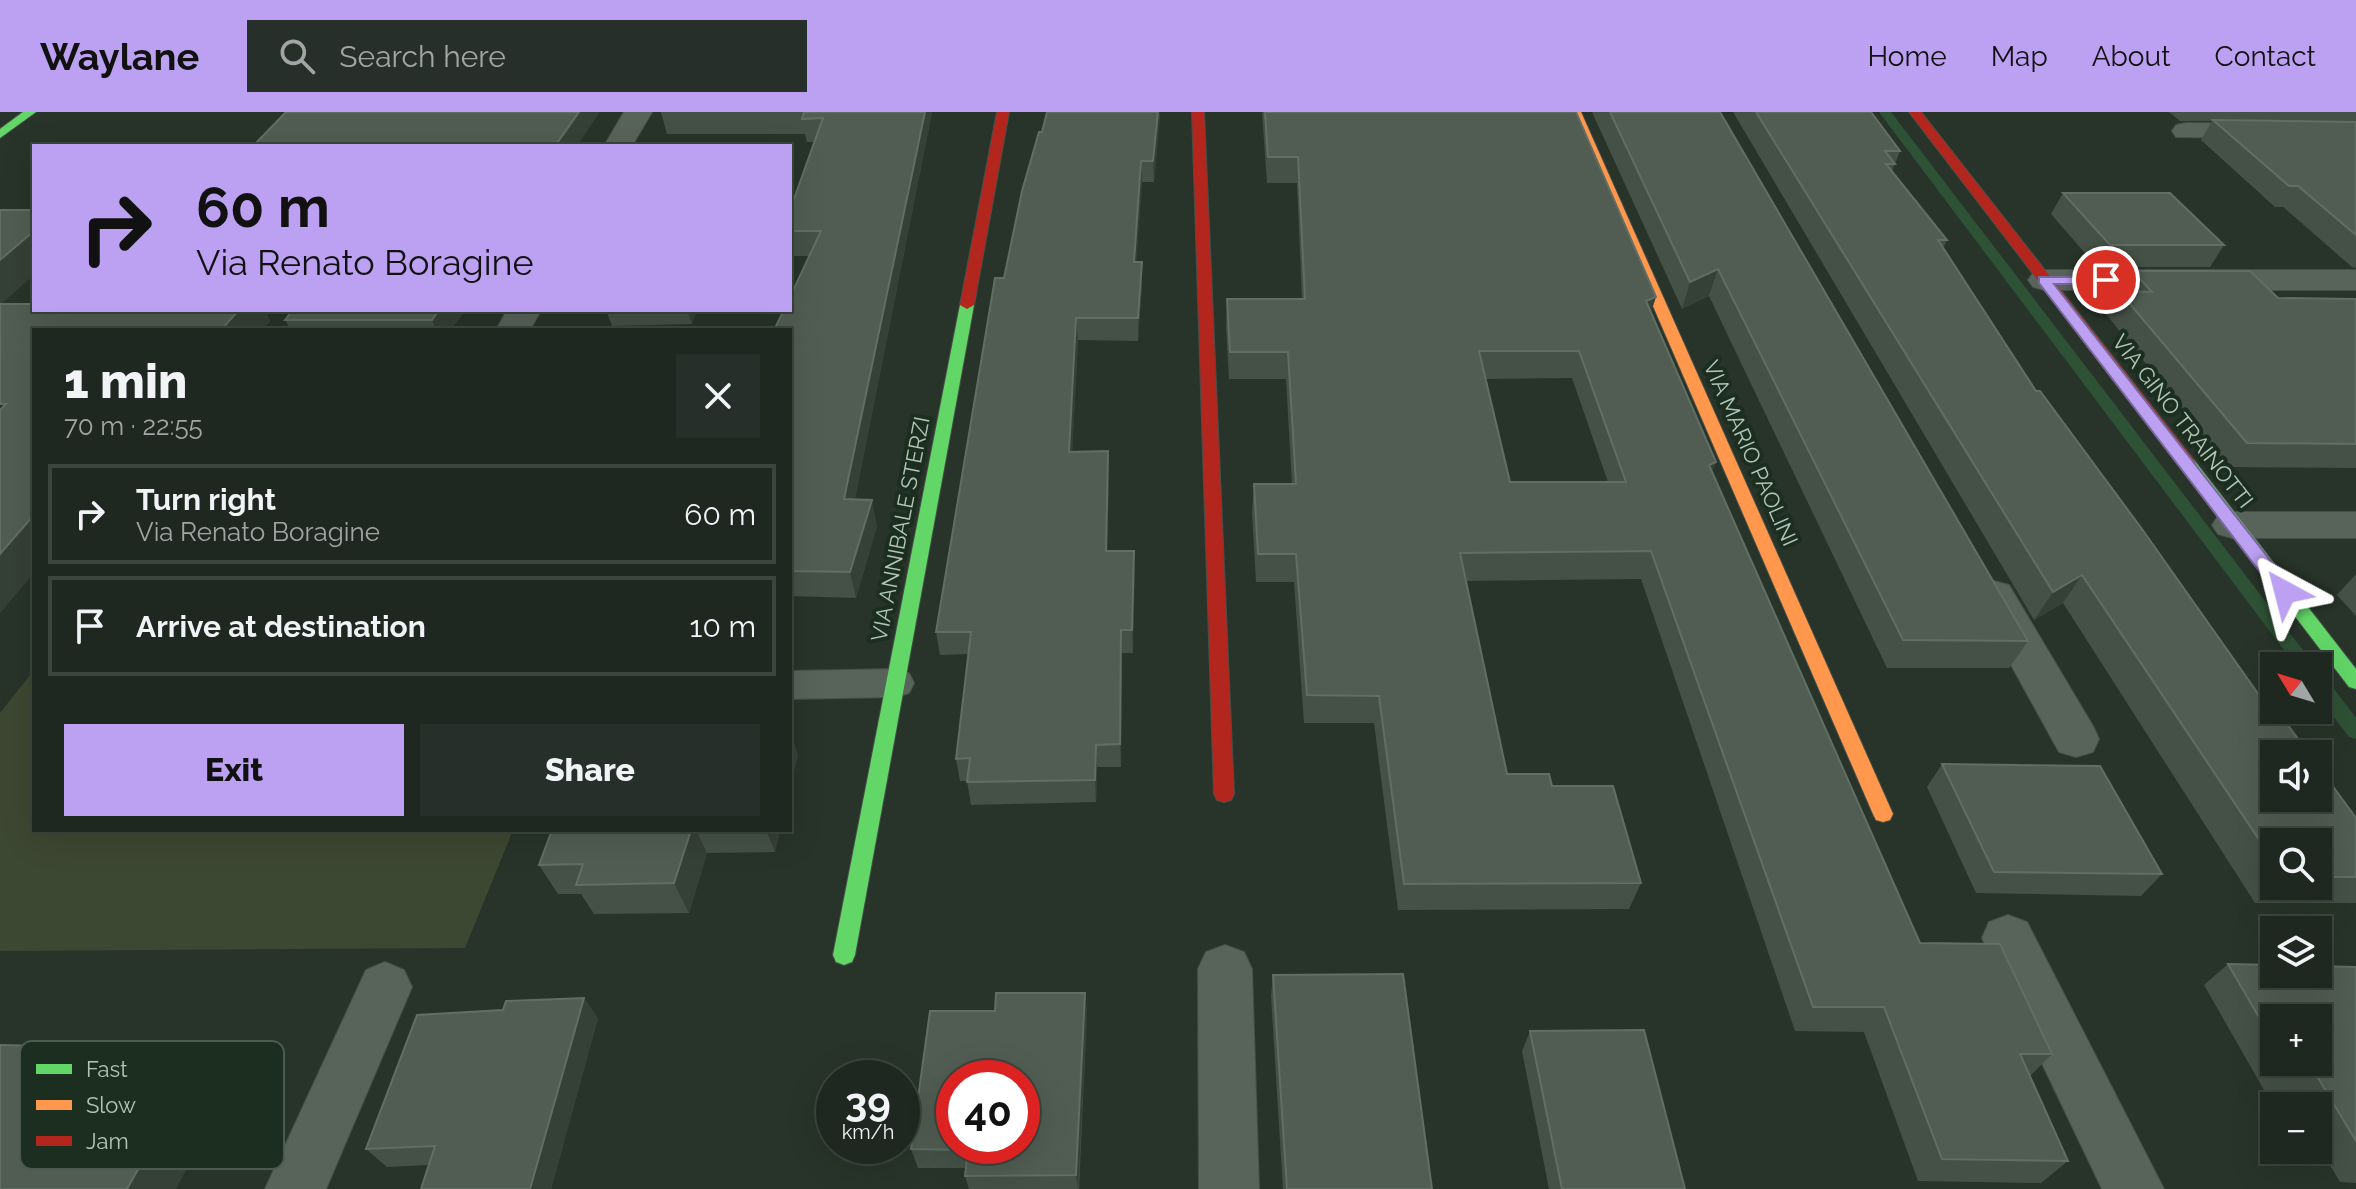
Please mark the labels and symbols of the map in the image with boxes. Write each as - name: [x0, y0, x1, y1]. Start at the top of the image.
- pin: [2072, 246, 2140, 314]
- street label: VIA GINO TRAINOTTI: [2107, 329, 2259, 513]
- street label: VIA MARIO PAOLINI: [1698, 356, 1804, 550]
- street label: VIA ANNIBALE STERZI: [865, 414, 935, 644]
- position arrow: [2243, 550, 2327, 634]
- north arrow: [2260, 652, 2332, 724]
- legend: [20, 1041, 284, 1169]
- text: Fast: [86, 1056, 128, 1082]
- speed limit sign: 40: [936, 1060, 1040, 1164]
- text: Slow: [86, 1092, 136, 1118]
- text: Jam: [86, 1128, 129, 1154]

